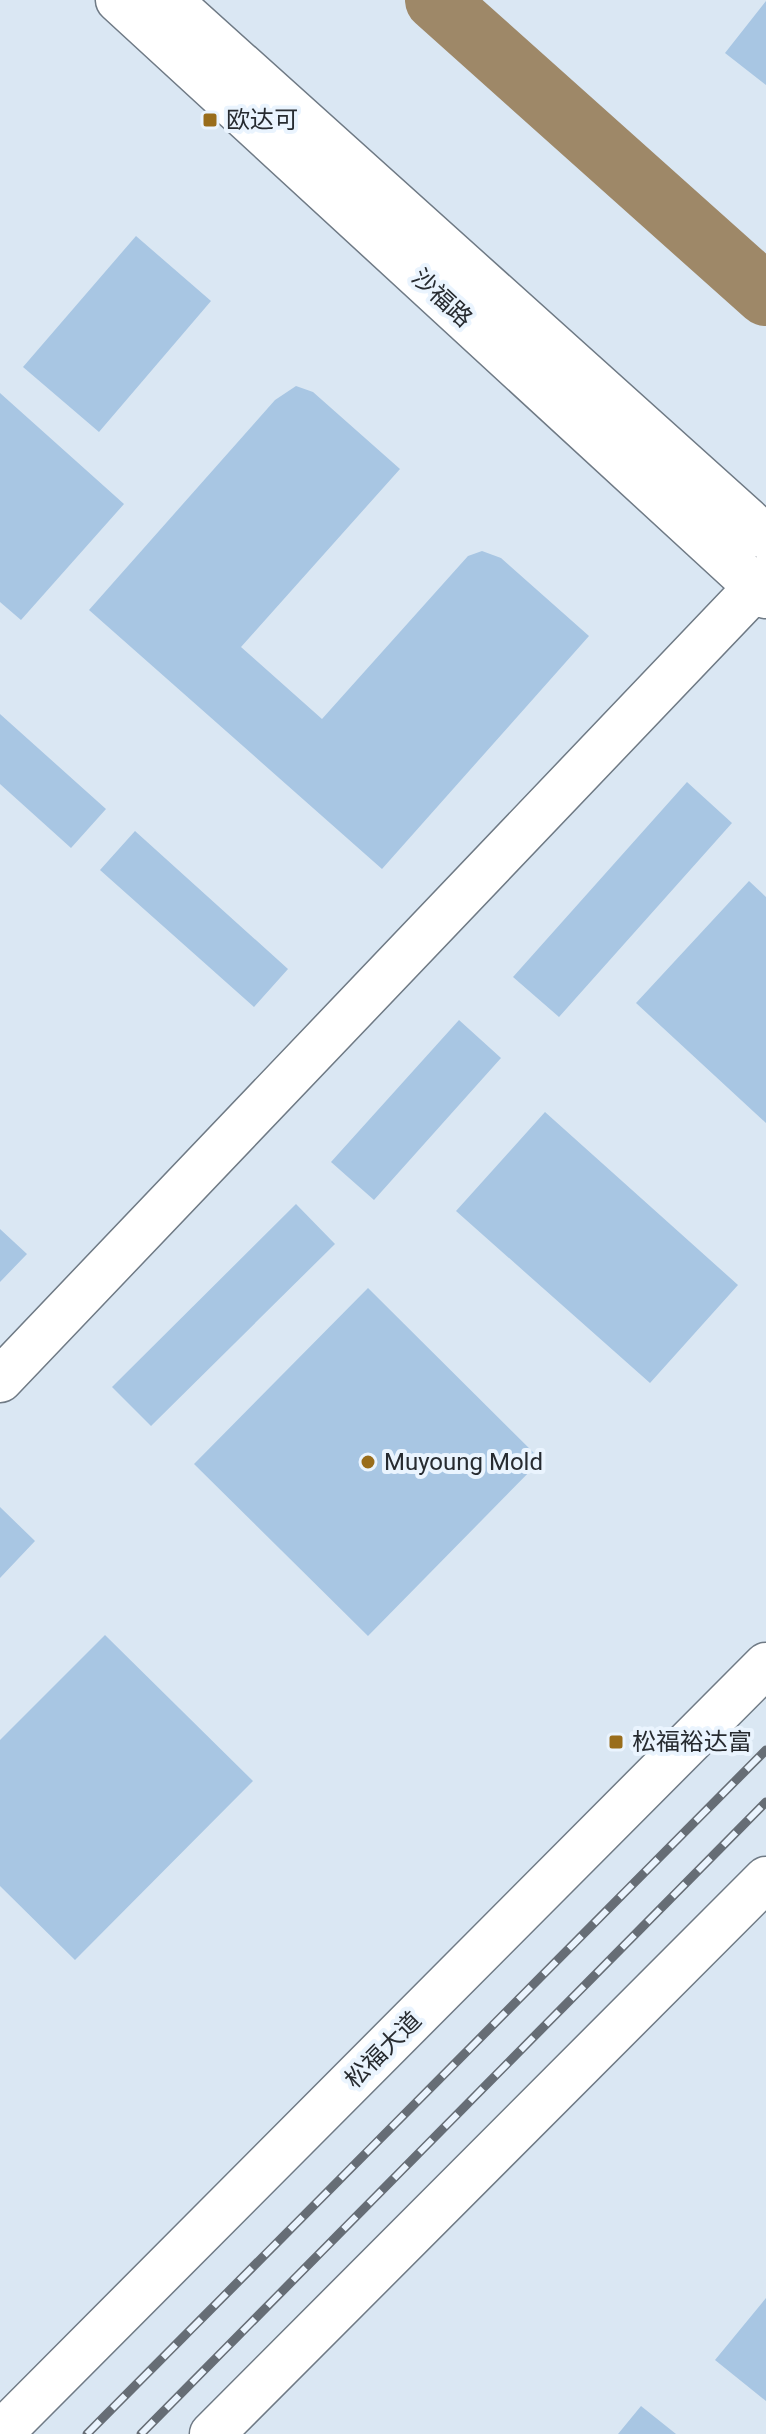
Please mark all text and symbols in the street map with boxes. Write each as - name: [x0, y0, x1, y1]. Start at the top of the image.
- place label: 欧达可: [226, 106, 298, 134]
- marker: 欧达可: [201, 111, 219, 129]
- street label: 沙福路: [406, 263, 478, 333]
- place label: Muyoung Mold: [384, 1448, 543, 1476]
- marker: Muyoung Mold: [359, 1453, 377, 1471]
- place label: 松福裕达富: [632, 1728, 752, 1756]
- marker: 松福裕达富: [607, 1733, 625, 1751]
- street label: 松福大道: [339, 2006, 427, 2094]

